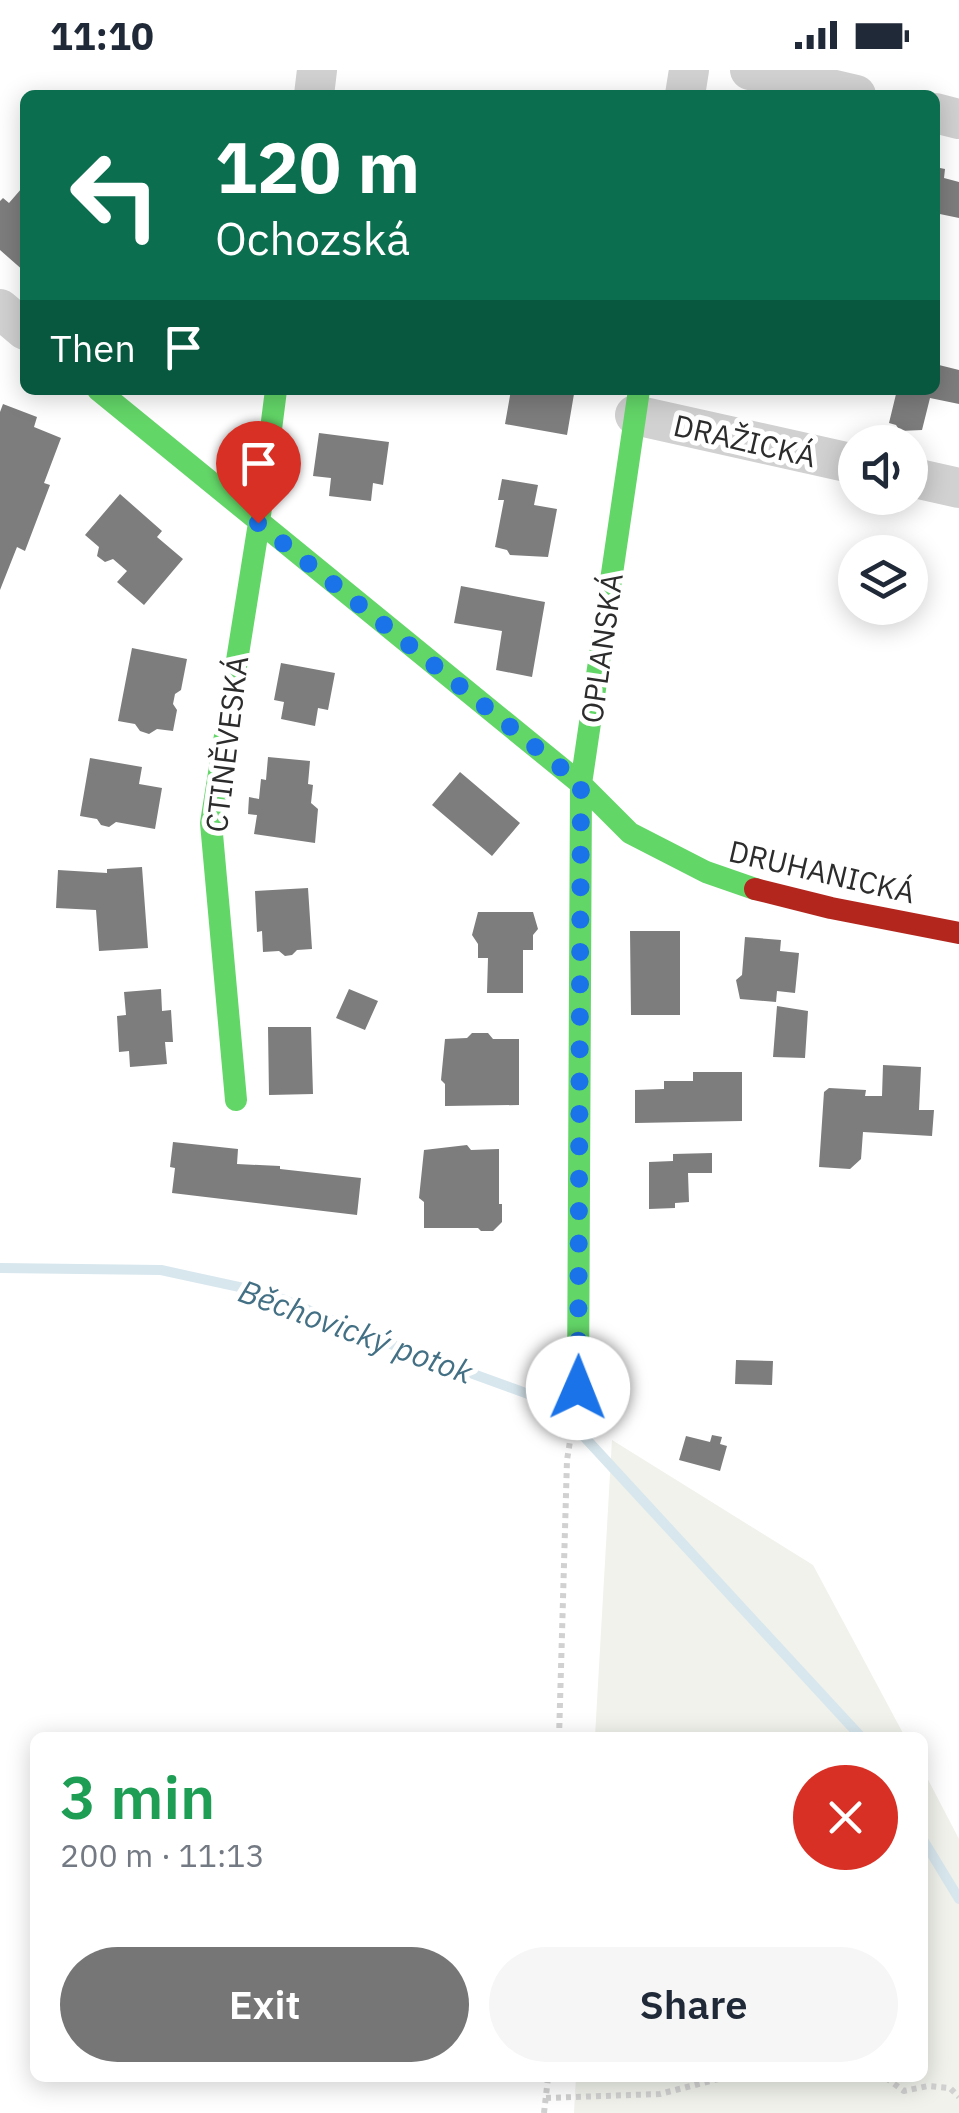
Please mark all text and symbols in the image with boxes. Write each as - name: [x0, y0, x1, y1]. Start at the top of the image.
- text: 11:10: [50, 11, 154, 60]
- text: 120 m: [215, 121, 420, 212]
- icon: left: [50, 130, 180, 260]
- text: Ochozská: [215, 209, 410, 267]
- icon: arrive: [156, 320, 211, 375]
- text: Then: [50, 323, 136, 372]
- street label: DRAŽICKÁ: [670, 405, 820, 475]
- pin: [216, 421, 301, 524]
- map controls: [838, 425, 928, 625]
- button: sound: [838, 425, 928, 515]
- icon: arrive: [231, 436, 286, 491]
- button: layers: [838, 535, 928, 625]
- street label: OPLANSKÁ: [571, 570, 631, 726]
- street label: CTINĚVESKÁ: [196, 654, 256, 834]
- street label: DRUHANICKÁ: [725, 831, 919, 911]
- water label: Běchovický potok: [233, 1269, 480, 1393]
- position arrow: [526, 1336, 630, 1440]
- text: 3 min: [60, 1757, 215, 1836]
- button: close: [793, 1765, 898, 1870]
- text: 200 m · 11:13: [60, 1834, 265, 1876]
- button: Exit: [60, 1947, 469, 2062]
- button: Share: [489, 1947, 898, 2062]

